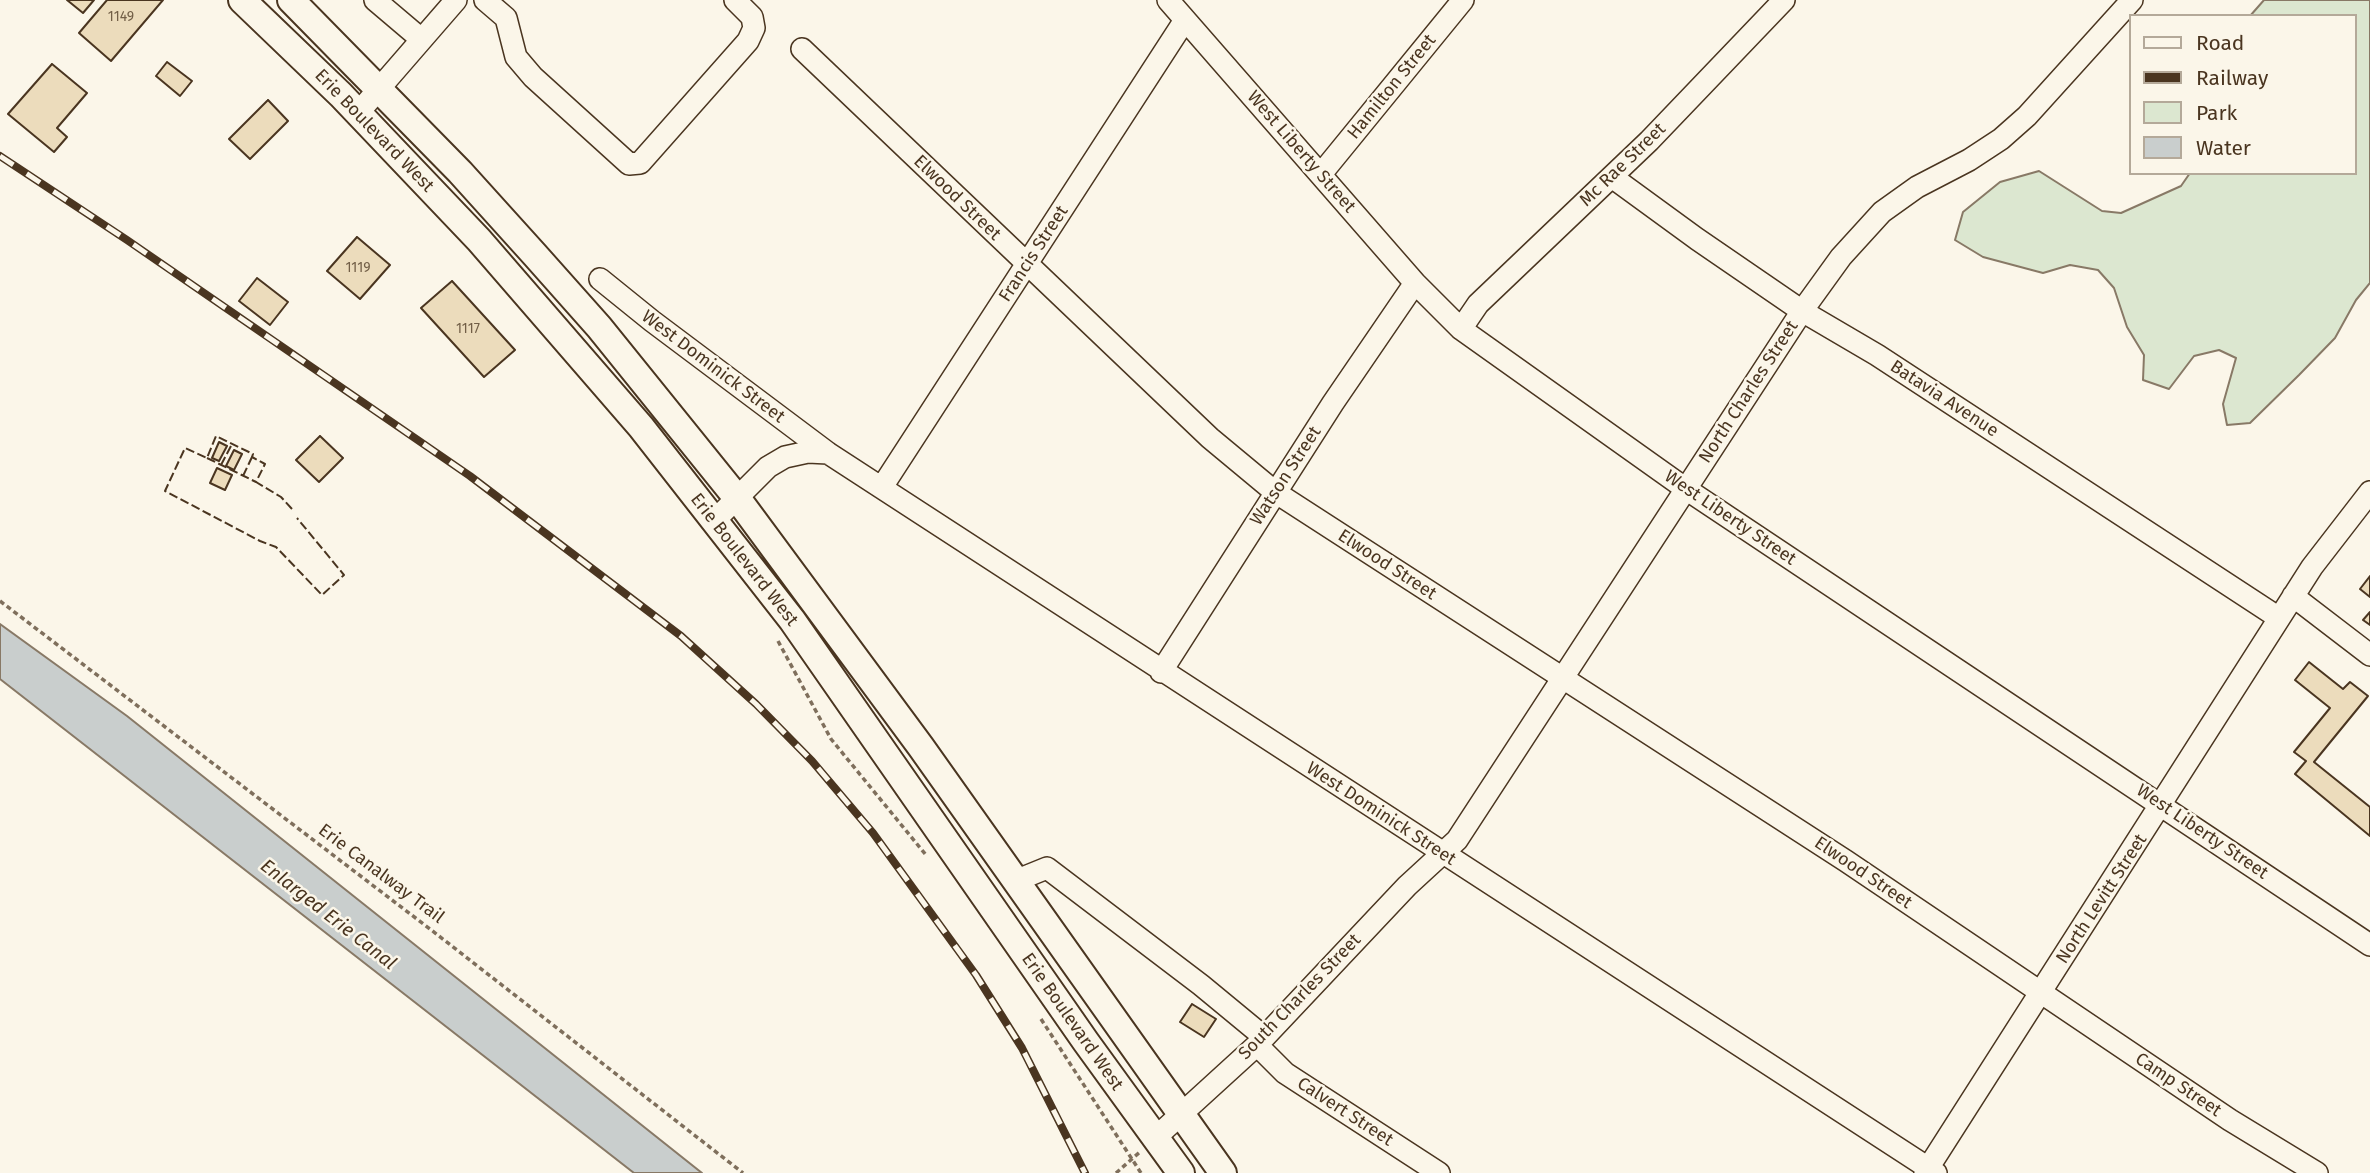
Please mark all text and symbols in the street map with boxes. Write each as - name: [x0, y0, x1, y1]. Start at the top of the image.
- house number: 1149: [108, 9, 134, 25]
- legend: [2128, 14, 2356, 175]
- street label: Hamilton Street: [1343, 30, 1441, 144]
- text: Road: [2196, 30, 2244, 56]
- street label: Erie Boulevard West: [310, 65, 438, 197]
- text: Railway: [2196, 65, 2268, 91]
- street label: West Liberty Street: [1242, 87, 1360, 217]
- text: Park: [2196, 100, 2237, 126]
- street label: Mc Rae Street: [1575, 119, 1671, 211]
- text: Water: [2196, 135, 2251, 161]
- street label: Elwood Street: [909, 151, 1005, 245]
- street label: Francis Street: [995, 202, 1073, 306]
- house number: 1119: [345, 260, 371, 276]
- street label: West Dominick Street: [637, 306, 789, 428]
- street label: North Charles Street: [1695, 317, 1803, 467]
- house number: 1117: [456, 321, 480, 337]
- street label: Batavia Avenue: [1886, 356, 2002, 442]
- street label: Watson Street: [1246, 422, 1326, 530]
- street label: West Liberty Street: [1660, 466, 1800, 570]
- street label: Erie Boulevard West: [685, 489, 803, 631]
- street label: Elwood Street: [1334, 525, 1440, 605]
- street label: West Dominick Street: [1302, 758, 1460, 870]
- street label: West Liberty Street: [2132, 780, 2272, 884]
- street label: Erie Canalway Trail: [314, 820, 448, 928]
- street label: North Levitt Street: [2052, 830, 2152, 968]
- street label: Elwood Street: [1810, 832, 1916, 914]
- water label: Enlarged Erie Canal: [256, 855, 400, 975]
- street label: South Charles Street: [1234, 930, 1366, 1064]
- street label: Erie Boulevard West: [1017, 949, 1127, 1095]
- street label: Camp Street: [2131, 1048, 2225, 1122]
- street label: Calvert Street: [1293, 1073, 1397, 1151]

